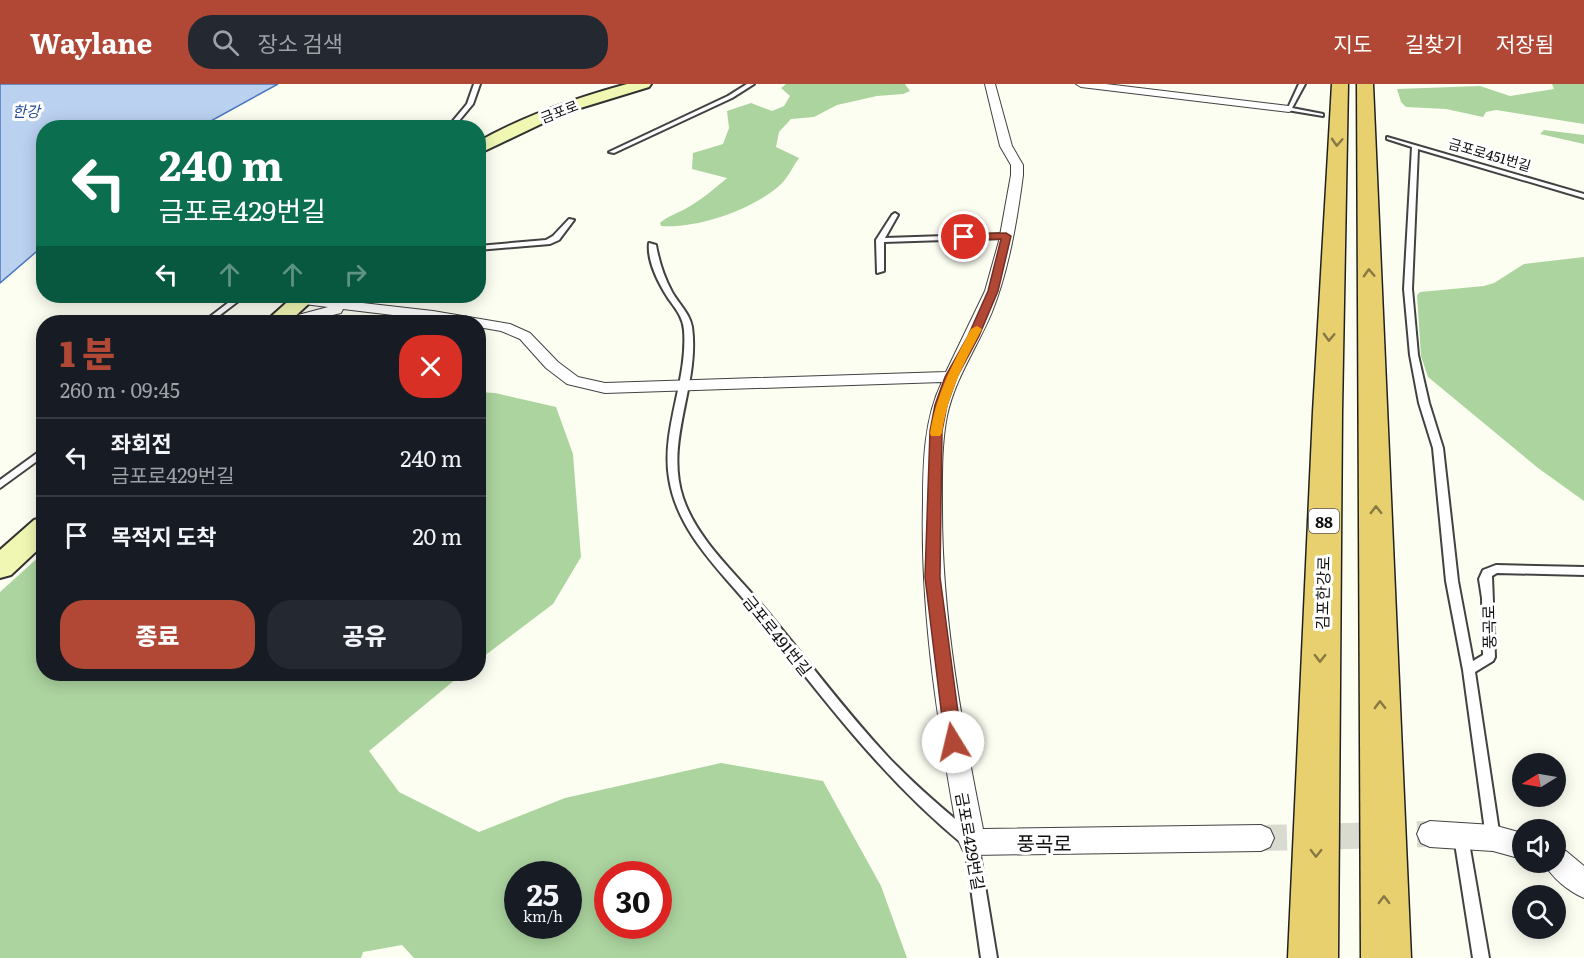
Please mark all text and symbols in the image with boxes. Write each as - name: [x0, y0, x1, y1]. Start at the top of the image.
- search box: [188, 15, 608, 69]
- text: Waylane: [30, 21, 152, 63]
- icon: search: [209, 26, 242, 59]
- text: 장소 검색: [257, 26, 343, 59]
- text: 지도: [1333, 27, 1372, 58]
- text: 길찾기: [1405, 27, 1463, 58]
- text: 저장됨: [1496, 27, 1554, 58]
- street label: 금포로: [537, 95, 581, 127]
- water label: 한강: [12, 99, 42, 122]
- text: 240 m: [159, 132, 283, 194]
- street label: 금포로451번길: [1446, 133, 1534, 175]
- one-way arrow: [1331, 138, 1344, 147]
- icon: left: [60, 144, 138, 222]
- text: 금포로429번길: [159, 189, 326, 229]
- pin: [938, 211, 989, 262]
- icon: arrive: [947, 220, 980, 253]
- icon: left: [150, 258, 183, 291]
- icon: ahead: [213, 258, 246, 291]
- icon: ahead: [276, 258, 309, 291]
- icon: right: [339, 258, 372, 291]
- one-way arrow: [1362, 268, 1375, 277]
- text: 1 분: [60, 325, 115, 378]
- one-way arrow: [1323, 333, 1335, 342]
- button: close: [399, 335, 462, 398]
- text: 260 m · 09:45: [60, 374, 180, 404]
- text: 좌회전: [111, 426, 172, 459]
- icon: left: [60, 441, 93, 474]
- text: 240 m: [400, 441, 462, 474]
- text: 금포로429번길: [111, 459, 235, 489]
- one-way arrow: [1370, 505, 1382, 514]
- road number: 88: [1309, 509, 1339, 533]
- icon: arrive: [60, 519, 93, 552]
- text: 목적지 도착: [111, 519, 217, 552]
- text: 20 m: [412, 519, 462, 552]
- street label: 김포한강로: [1309, 556, 1335, 630]
- street label: 금포로491번길: [738, 590, 818, 680]
- button: 종료: [60, 600, 255, 669]
- button: 공유: [267, 600, 462, 669]
- street label: 풍곡로: [1476, 604, 1500, 649]
- one-way arrow: [1314, 654, 1327, 663]
- one-way arrow: [1374, 700, 1387, 709]
- position arrow: [921, 710, 985, 774]
- north arrow: [1512, 753, 1566, 807]
- map controls: [1512, 753, 1566, 939]
- street label: 금포로429번길: [951, 790, 991, 892]
- button: sound: [1512, 819, 1566, 873]
- street label: 풍곡로: [1016, 827, 1072, 857]
- one-way arrow: [1310, 849, 1322, 858]
- speed limit sign: 30: [594, 861, 672, 939]
- text: 25: [527, 871, 559, 915]
- button: search: [1512, 885, 1566, 939]
- one-way arrow: [1378, 895, 1391, 904]
- text: km/h: [523, 904, 563, 927]

